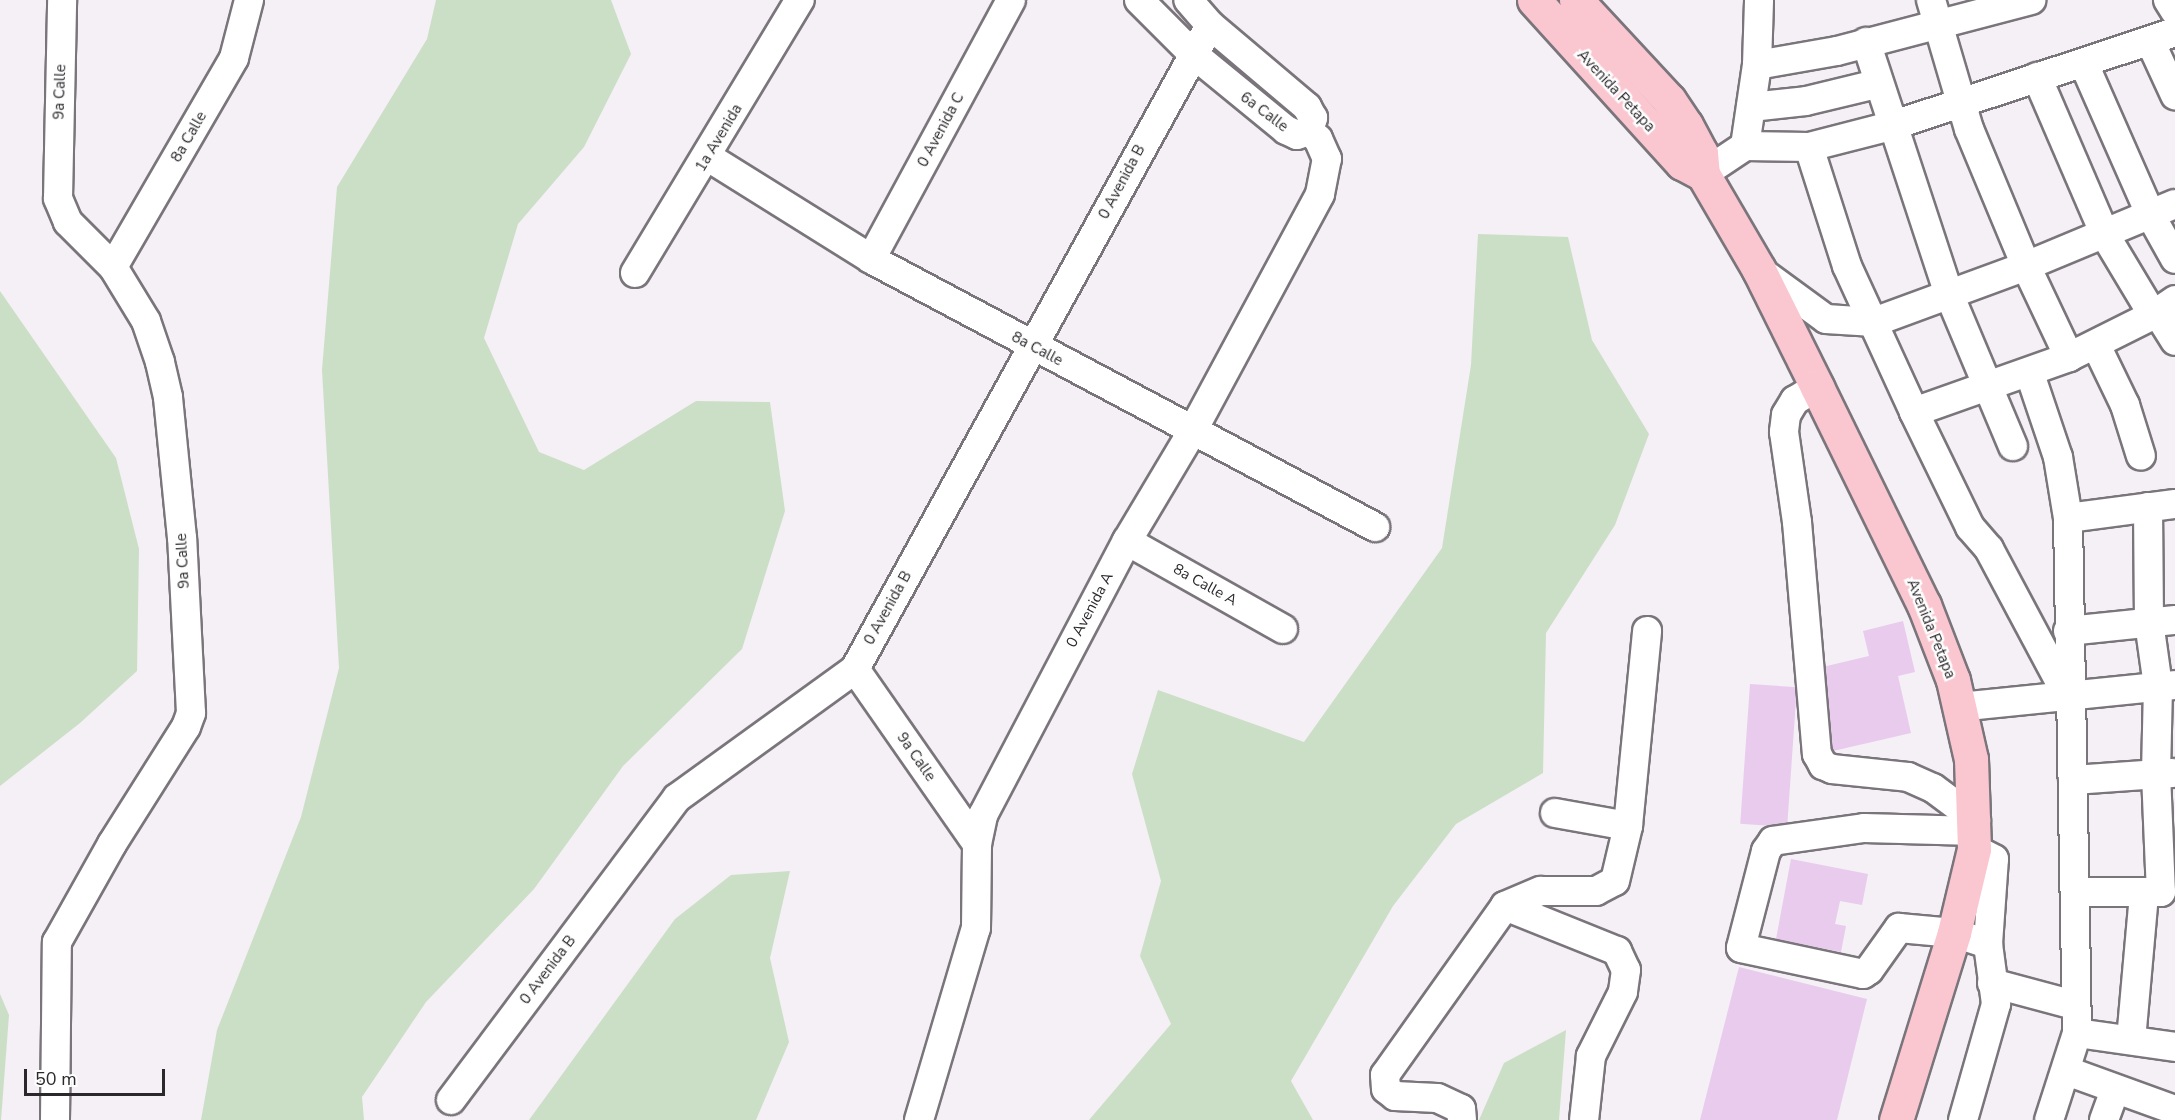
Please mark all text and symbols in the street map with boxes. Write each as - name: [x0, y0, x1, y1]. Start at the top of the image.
- street label: Avenida Petapa: [1573, 46, 1659, 136]
- street label: 9a Calle: [50, 64, 70, 120]
- street label: 6a Calle: [1236, 88, 1292, 136]
- street label: 0 Avenida C: [914, 90, 968, 170]
- street label: 1a Avenida: [692, 101, 746, 175]
- street label: 8a Calle: [167, 109, 211, 165]
- street label: 0 Avenida B: [1095, 142, 1149, 222]
- street label: 8a Calle: [1008, 328, 1066, 370]
- street label: 9a Calle: [173, 533, 193, 589]
- street label: 8a Calle A: [1170, 560, 1240, 610]
- street label: 0 Avenida B: [860, 568, 916, 648]
- street label: 0 Avenida A: [1063, 569, 1117, 651]
- street label: Avenida Petapa: [1903, 577, 1959, 681]
- street label: 9a Calle: [893, 729, 939, 785]
- street label: 0 Avenida B: [516, 932, 580, 1008]
- scale bar: [27, 1057, 168, 1095]
- text: 50 m: [35, 1067, 77, 1091]

